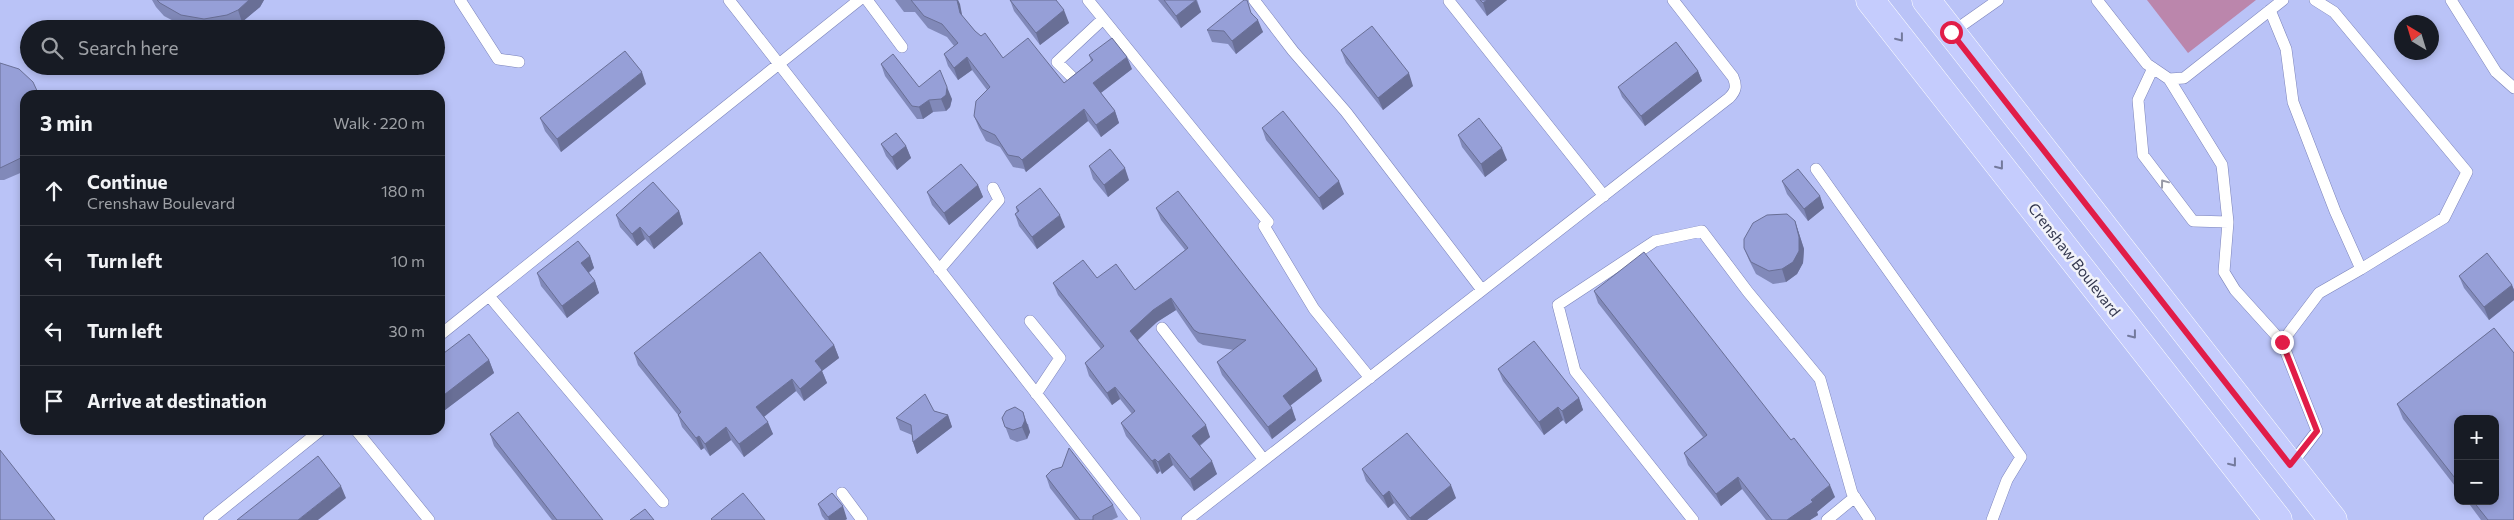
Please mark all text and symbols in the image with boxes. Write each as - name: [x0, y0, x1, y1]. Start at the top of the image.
- north arrow: [2394, 15, 2439, 60]
- search box: [20, 20, 445, 75]
- route start: [1940, 21, 1963, 44]
- one-way arrow: [1894, 32, 1902, 41]
- icon: search: [38, 34, 66, 62]
- text: Search here: [78, 36, 178, 59]
- text: 3 min: [40, 110, 93, 135]
- text: Walk · 220 m: [333, 113, 425, 132]
- one-way arrow: [1995, 160, 2003, 169]
- text: Continue: [87, 170, 167, 193]
- icon: ahead: [40, 177, 68, 205]
- one-way arrow: [2161, 179, 2170, 189]
- text: 180 m: [381, 181, 425, 200]
- text: Crenshaw Boulevard: [87, 193, 235, 212]
- street label: Crenshaw Boulevard: [2025, 199, 2125, 320]
- icon: left: [40, 247, 68, 275]
- text: Turn left: [87, 249, 162, 272]
- text: 10 m: [391, 251, 425, 270]
- icon: left: [40, 317, 68, 345]
- text: Turn left: [87, 319, 162, 342]
- text: 30 m: [388, 321, 425, 340]
- one-way arrow: [2127, 329, 2136, 339]
- route end: [2271, 331, 2294, 354]
- icon: arrive: [40, 387, 68, 415]
- text: Arrive at destination: [87, 389, 267, 412]
- map controls: [2454, 415, 2499, 505]
- button: +: [2454, 415, 2499, 460]
- one-way arrow: [2228, 457, 2236, 466]
- button: −: [2454, 460, 2499, 505]

